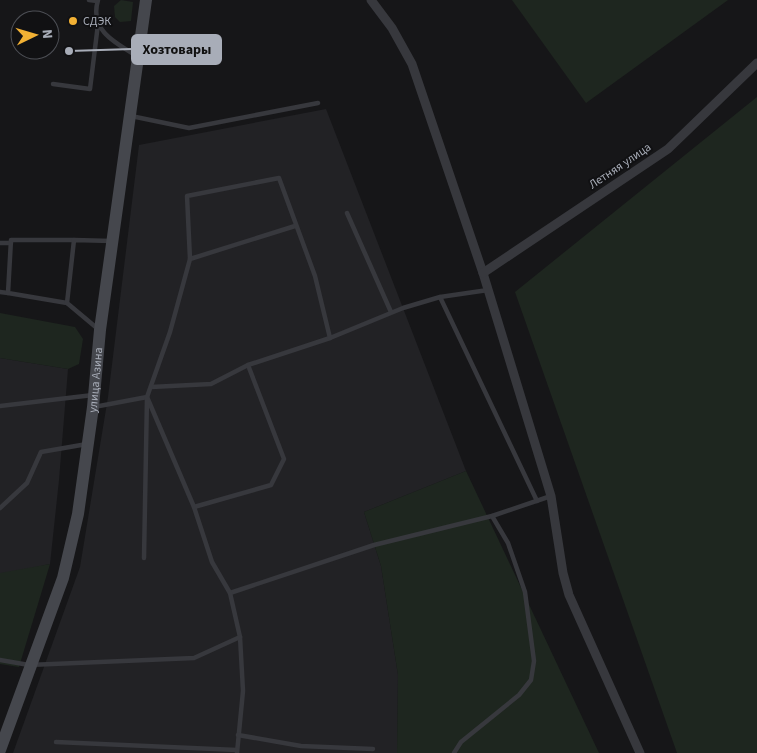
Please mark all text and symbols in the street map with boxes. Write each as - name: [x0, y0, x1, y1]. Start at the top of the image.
- north arrow: [10, 10, 60, 60]
- place label: СДЭК: [83, 13, 111, 30]
- marker: СДЭК: [67, 15, 79, 27]
- text: N: [37, 28, 57, 39]
- callout: Хозтовары: [132, 35, 221, 64]
- text: Хозтовары: [143, 40, 211, 60]
- street label: Летняя улица: [585, 139, 655, 193]
- street label: улица Азина: [84, 347, 107, 414]

